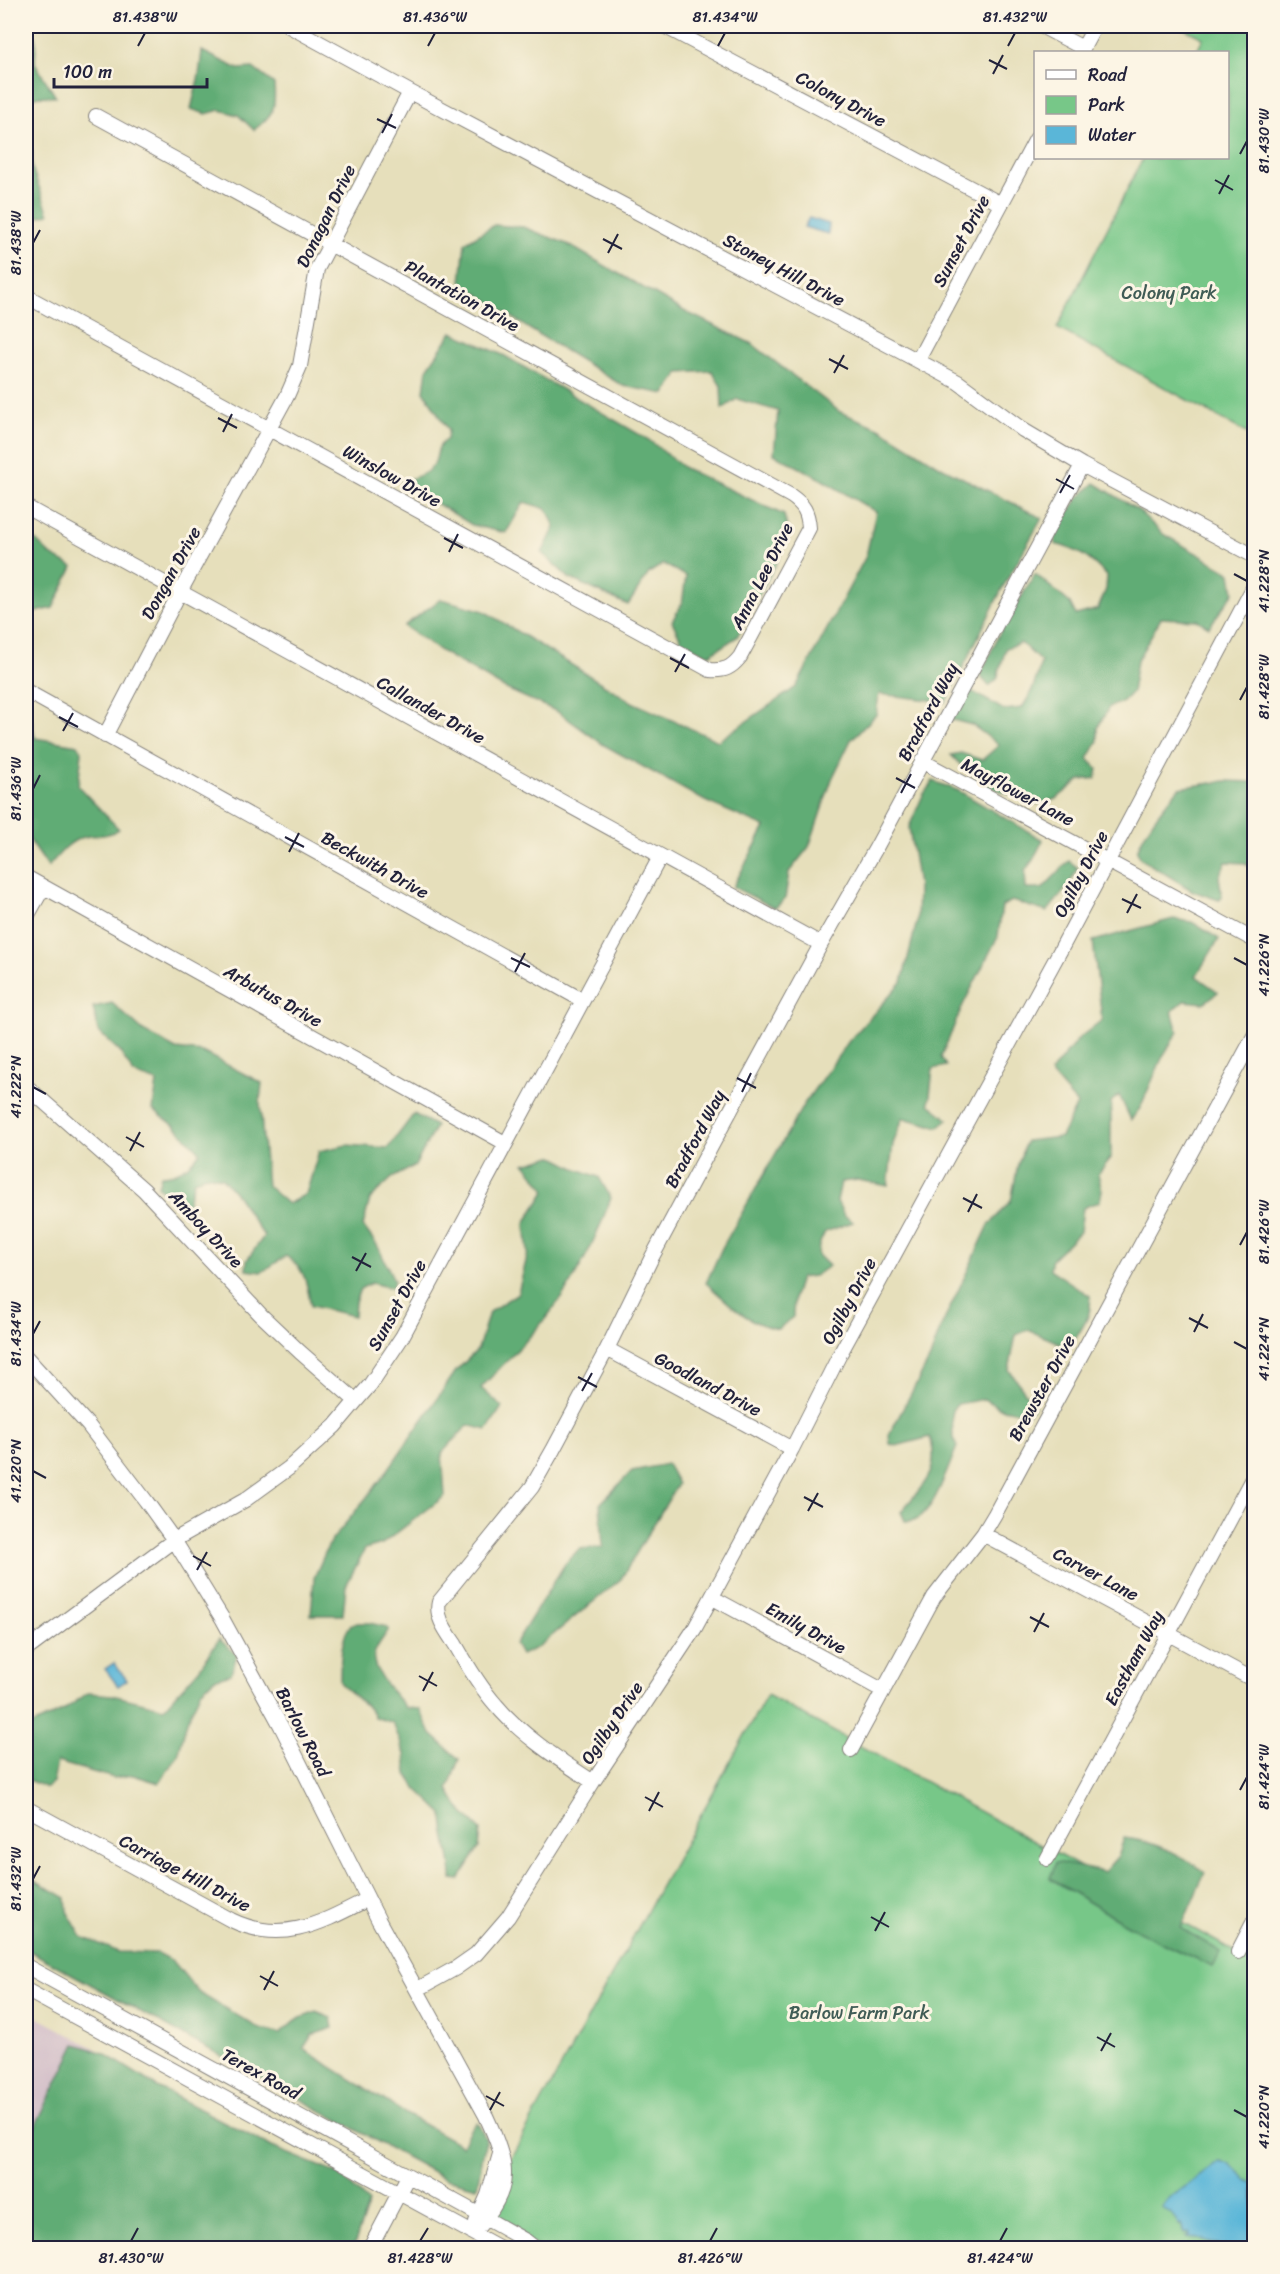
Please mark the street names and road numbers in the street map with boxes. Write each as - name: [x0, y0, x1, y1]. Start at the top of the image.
- street label: Colony Drive: [790, 62, 892, 136]
- street label: Donagan Drive: [287, 159, 365, 273]
- street label: Sunset Drive: [923, 189, 999, 293]
- street label: Stoney Hill Drive: [717, 224, 851, 316]
- street label: Plantation Drive: [398, 251, 526, 341]
- street label: Winslow Drive: [337, 436, 447, 516]
- street label: Anna Lee Drive: [721, 517, 803, 636]
- street label: Dongan Drive: [132, 520, 210, 626]
- street label: Bradford Way: [889, 656, 968, 767]
- street label: Callander Drive: [371, 667, 491, 753]
- street label: Mayflower Lane: [955, 749, 1081, 835]
- street label: Beckwith Drive: [315, 822, 435, 908]
- street label: Ogilby Drive: [1045, 824, 1117, 924]
- street label: Arbutus Drive: [217, 955, 328, 1036]
- street label: Bradford Way: [656, 1083, 735, 1194]
- street label: Amboy Drive: [160, 1181, 251, 1276]
- street label: Ogilby Drive: [813, 1251, 885, 1351]
- street label: Sunset Drive: [359, 1253, 435, 1357]
- street label: Brewster Drive: [999, 1329, 1085, 1447]
- street label: Goodland Drive: [648, 1342, 768, 1426]
- street label: Carver Lane: [1047, 1538, 1145, 1610]
- street label: Emily Drive: [760, 1593, 853, 1663]
- street label: Eastham Way: [1095, 1604, 1173, 1712]
- street label: Ogilby Drive: [572, 1675, 652, 1771]
- street label: Barlow Road: [267, 1681, 340, 1784]
- street label: Carriage Hill Drive: [113, 1825, 257, 1921]
- street label: Terex Road: [215, 2039, 308, 2110]

